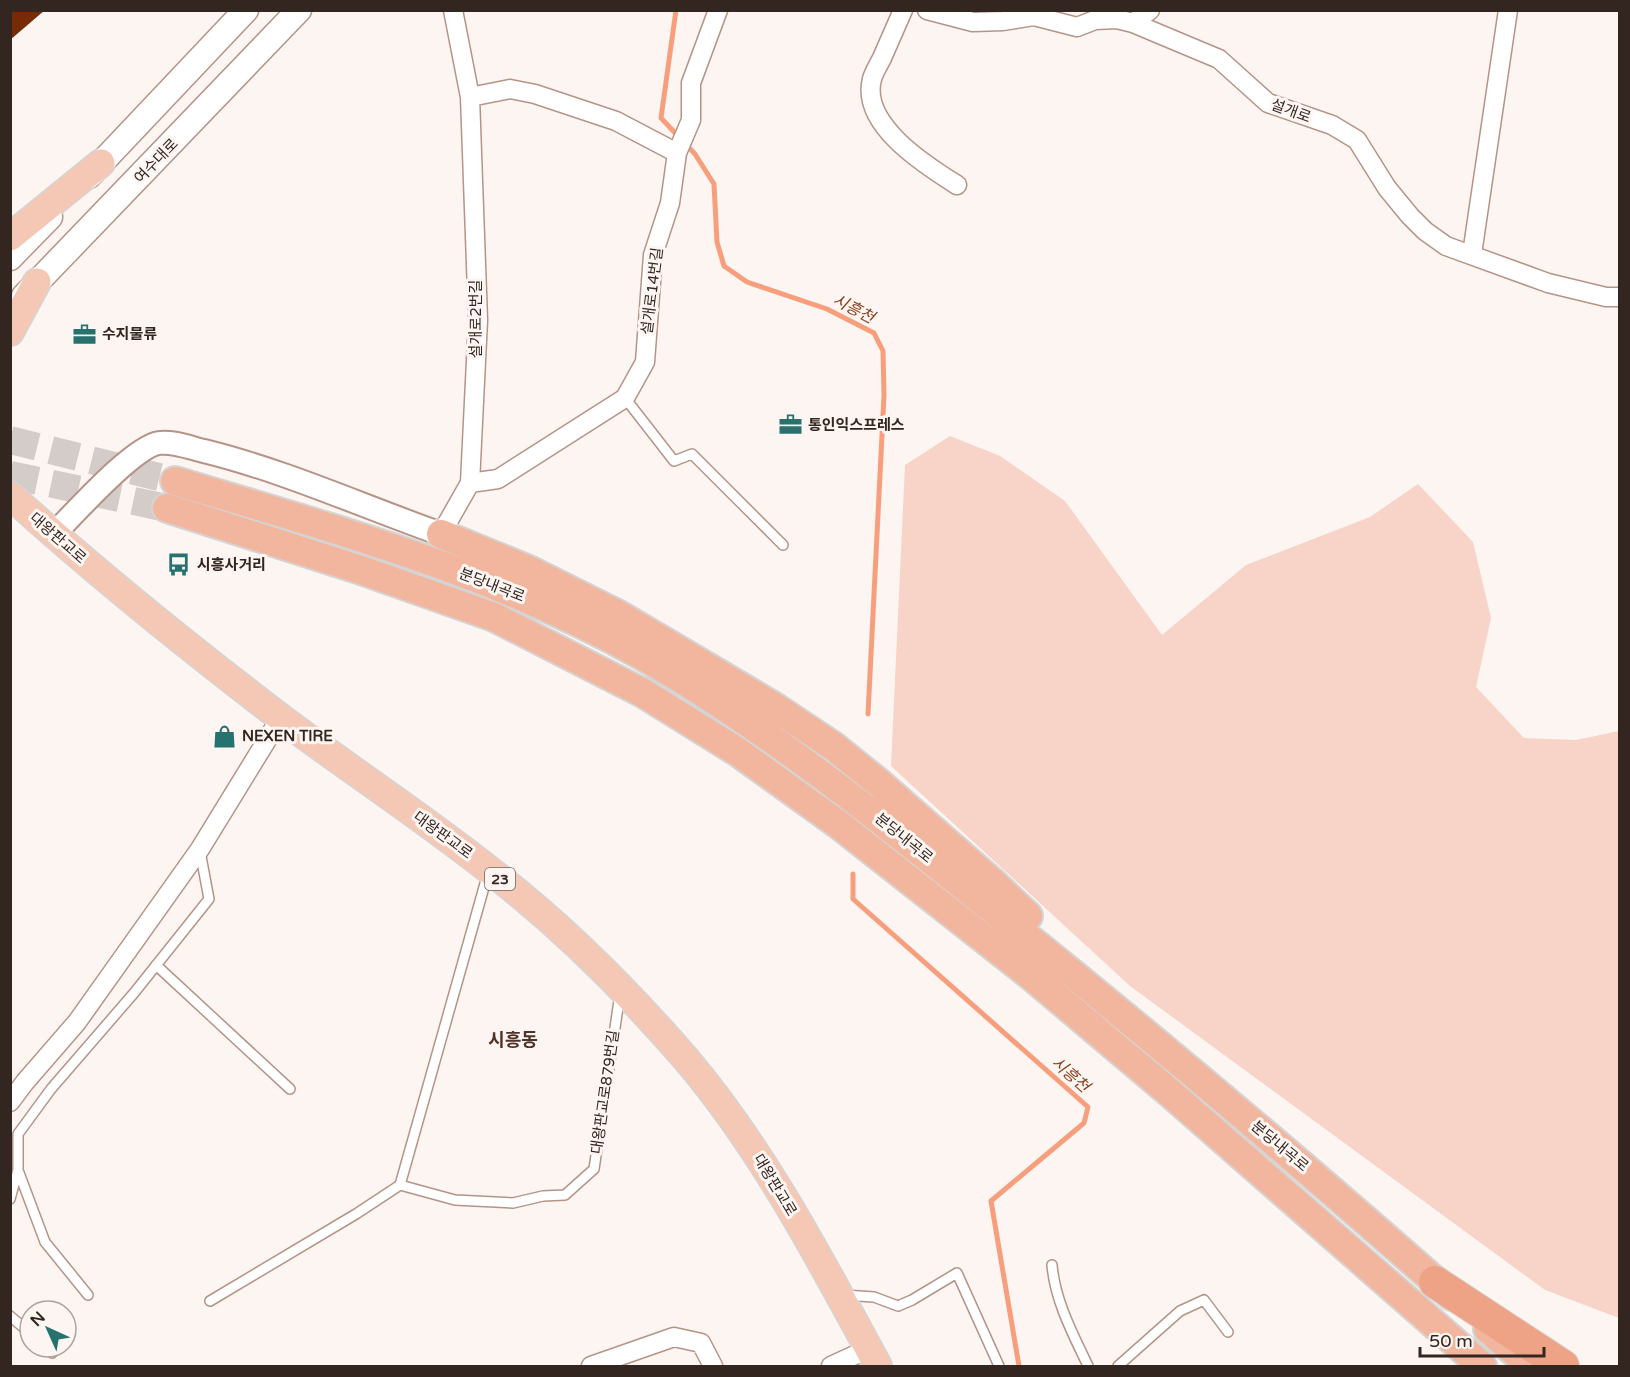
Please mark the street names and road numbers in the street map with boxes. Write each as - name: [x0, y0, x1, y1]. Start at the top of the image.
- street label: 설개로: [1268, 95, 1314, 127]
- street label: 여수대로: [130, 135, 182, 187]
- street label: 설개로14번길: [638, 246, 666, 336]
- street label: 설개로2번길: [467, 280, 485, 358]
- street label: 대왕판교로: [26, 509, 90, 567]
- street label: 분당내곡로: [457, 564, 527, 606]
- street label: 대왕판교로: [410, 807, 476, 863]
- street label: 분당내곡로: [872, 809, 936, 867]
- road number: 23: [485, 868, 515, 890]
- street label: 대왕판교로879번길: [587, 1029, 623, 1155]
- street label: 분당내곡로: [1248, 1117, 1312, 1175]
- street label: 대왕판교로: [750, 1151, 800, 1219]

